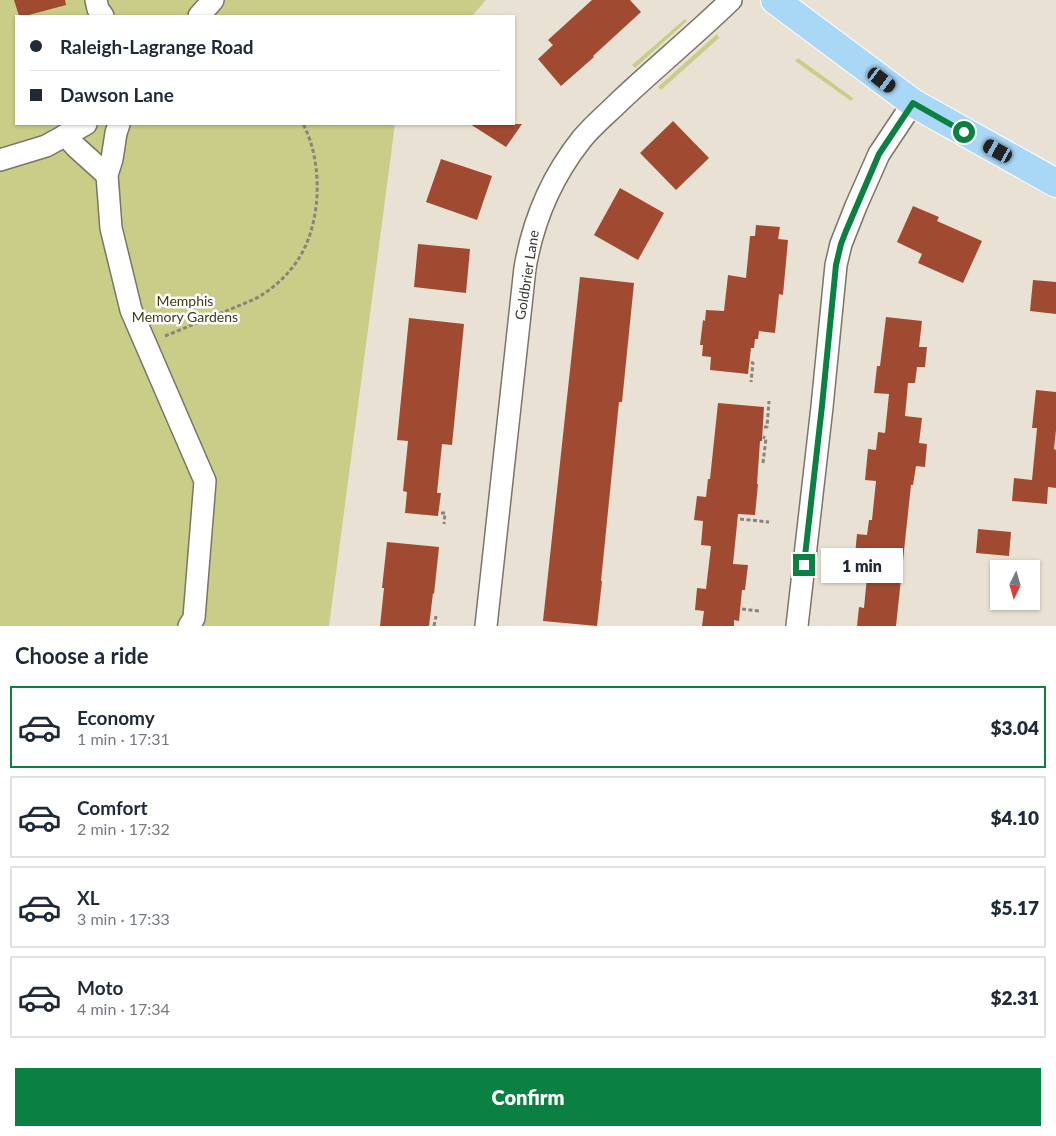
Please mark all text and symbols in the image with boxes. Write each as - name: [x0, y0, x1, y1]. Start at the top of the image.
- text: Raleigh-Lagrange Road: [60, 35, 254, 58]
- car: [865, 65, 898, 95]
- text: Dawson Lane: [60, 83, 174, 106]
- route start: [953, 121, 975, 143]
- car: [981, 137, 1014, 165]
- street label: Goldbrier Lane: [511, 229, 542, 321]
- park label: Memphis Memory Gardens: [132, 292, 238, 325]
- callout: 1 min: [822, 548, 904, 582]
- route end: [793, 554, 815, 576]
- text: 1 min: [842, 556, 882, 575]
- north arrow: [990, 560, 1040, 610]
- map controls: [990, 560, 1040, 610]
- text: Choose a ride: [15, 642, 149, 669]
- icon: car: [17, 705, 62, 750]
- text: Economy: [77, 706, 155, 729]
- text: $3.04: [990, 716, 1039, 739]
- text: 1 min · 17:31: [77, 729, 170, 748]
- icon: car: [17, 795, 62, 840]
- text: Comfort: [77, 796, 148, 819]
- text: $4.10: [990, 806, 1039, 829]
- text: 2 min · 17:32: [77, 819, 170, 838]
- icon: car: [17, 885, 62, 930]
- text: XL: [77, 886, 100, 909]
- text: $5.17: [990, 896, 1039, 919]
- text: 3 min · 17:33: [77, 909, 170, 928]
- icon: car: [17, 975, 62, 1020]
- text: Moto: [77, 976, 123, 999]
- text: $2.31: [990, 986, 1039, 1009]
- text: 4 min · 17:34: [77, 999, 170, 1018]
- button: Confirm: [15, 1068, 1041, 1126]

